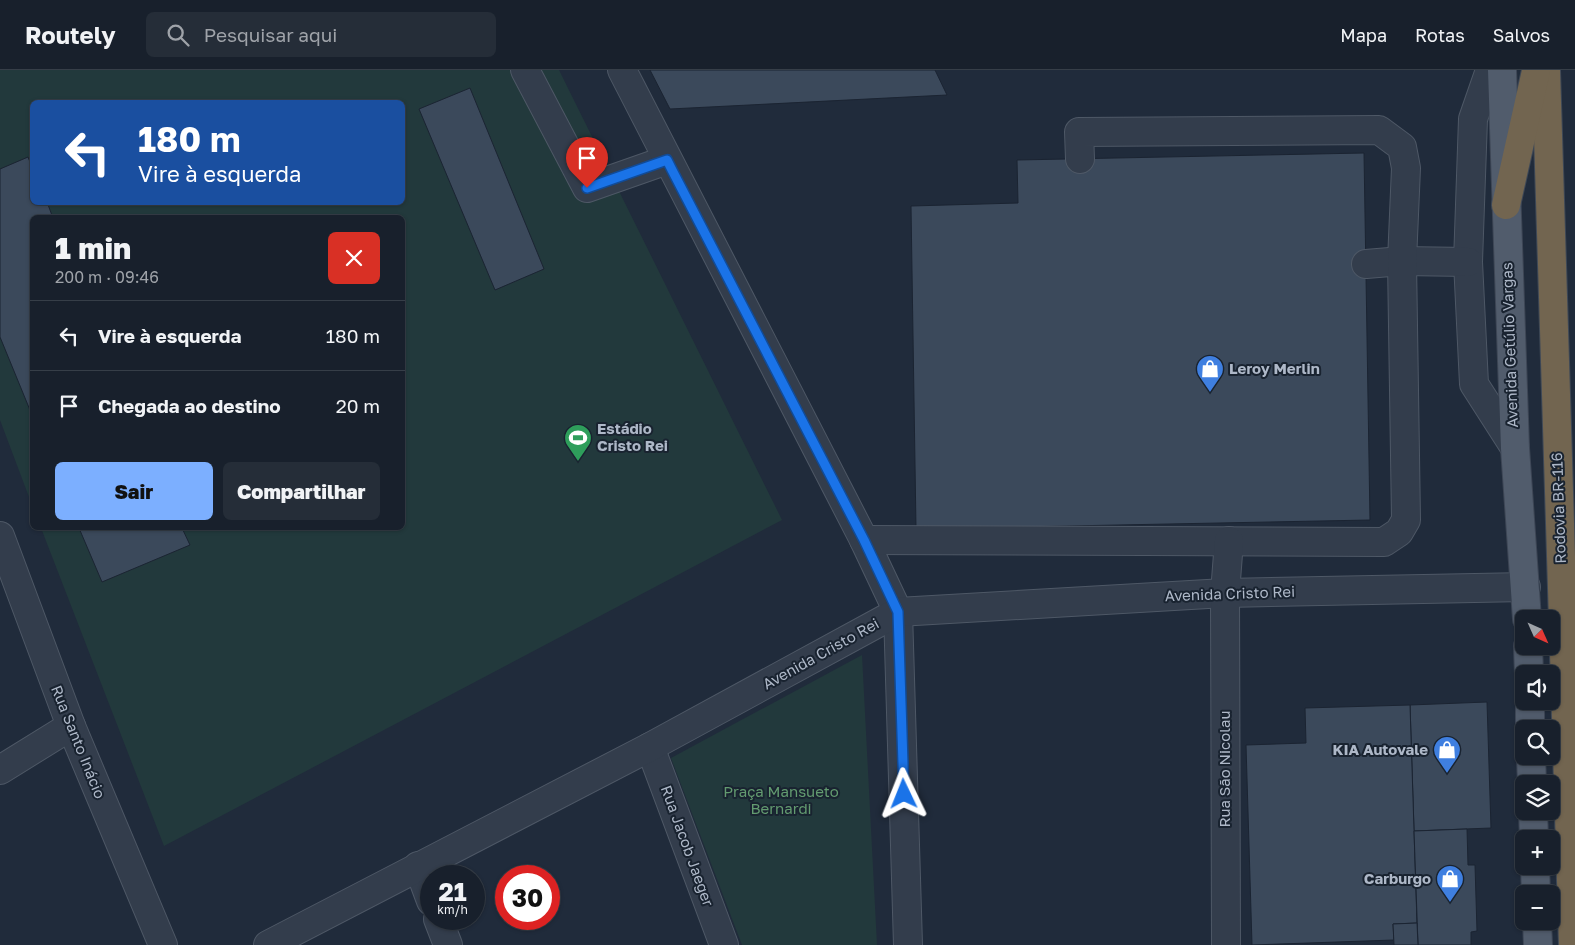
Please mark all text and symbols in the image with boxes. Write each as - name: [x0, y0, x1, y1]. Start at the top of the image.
- search box: [146, 12, 496, 57]
- text: Routely: [25, 20, 116, 49]
- icon: search: [164, 21, 192, 49]
- text: Pesquisar aqui: [204, 23, 337, 46]
- text: Mapa: [1340, 24, 1387, 46]
- text: Rotas: [1415, 24, 1465, 46]
- text: Salvos: [1493, 24, 1550, 46]
- text: 180 m: [138, 118, 241, 160]
- icon: left: [55, 120, 120, 185]
- pin: [566, 137, 608, 188]
- icon: arrive: [573, 144, 601, 172]
- text: Vire à esquerda: [138, 160, 302, 187]
- text: 1 min: [55, 230, 131, 266]
- button: close: [328, 232, 380, 284]
- street label: Avenida Getúlio Vargas: [1497, 262, 1521, 428]
- text: 200 m · 09:46: [55, 267, 159, 287]
- icon: left: [55, 322, 83, 350]
- text: Vire à esquerda: [98, 324, 241, 347]
- text: 180 m: [326, 324, 380, 347]
- shop icon: Leroy Merlin: [1195, 354, 1225, 393]
- place label: Leroy Merlin: [1229, 359, 1320, 377]
- icon: arrive: [55, 392, 83, 420]
- text: Chegada ao destino: [98, 394, 281, 417]
- text: 20 m: [336, 394, 380, 417]
- place label: Estádio Cristo Rei: [597, 419, 668, 454]
- sports icon: Estádio Cristo Rei: [563, 423, 593, 462]
- street label: Rodovia BR-116: [1547, 452, 1569, 564]
- button: Sair: [55, 462, 213, 520]
- button: Compartilhar: [223, 462, 380, 520]
- street label: Avenida Cristo Rei: [1165, 582, 1295, 604]
- north arrow: [1515, 610, 1560, 655]
- map controls: [1515, 610, 1560, 930]
- street label: Avenida Cristo Rei: [759, 614, 882, 693]
- button: sound: [1515, 665, 1560, 710]
- street label: Rua Santo Inácio: [48, 682, 110, 801]
- street label: Rua São Nicolau: [1215, 711, 1233, 827]
- button: search: [1515, 720, 1560, 765]
- shop icon: KIA Autovale: [1432, 735, 1462, 774]
- place label: KIA Autovale: [1333, 740, 1428, 758]
- position arrow: [877, 767, 929, 819]
- button: layers: [1515, 775, 1560, 820]
- park label: Praça Mansueto Bernardi: [723, 782, 839, 817]
- street label: Rua Jacob Jaeger: [658, 783, 718, 909]
- button: +: [1515, 830, 1560, 875]
- shop icon: Carburgo: [1435, 864, 1465, 903]
- speed limit sign: 30: [495, 865, 560, 930]
- place label: Carburgo: [1364, 869, 1431, 887]
- text: 21: [438, 876, 467, 907]
- button: −: [1515, 885, 1560, 930]
- text: km/h: [437, 902, 468, 917]

